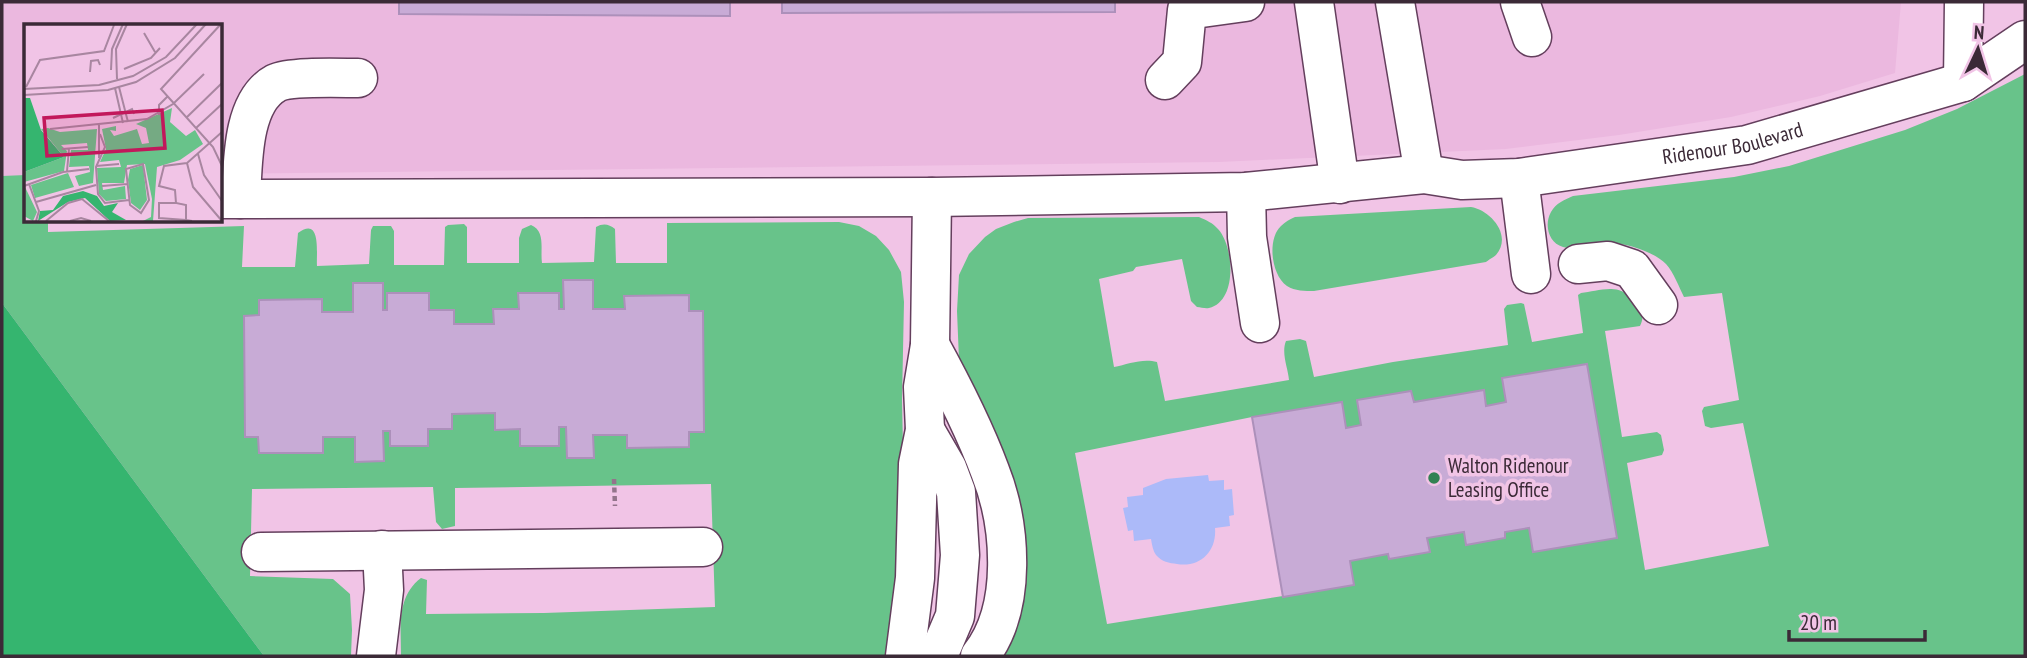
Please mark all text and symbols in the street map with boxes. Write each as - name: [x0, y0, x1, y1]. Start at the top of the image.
- north arrow: [1943, 14, 2013, 84]
- text: N: [1973, 20, 1985, 44]
- inset map: [24, 24, 222, 222]
- street label: Ridenour Boulevard: [1661, 115, 1806, 170]
- place label: Walton Ridenour Leasing Office: [1448, 452, 1569, 503]
- marker: Walton Ridenour Leasing Office: [1426, 470, 1442, 486]
- scale bar: [1789, 598, 1926, 642]
- text: 20 m: [1800, 609, 1837, 636]

